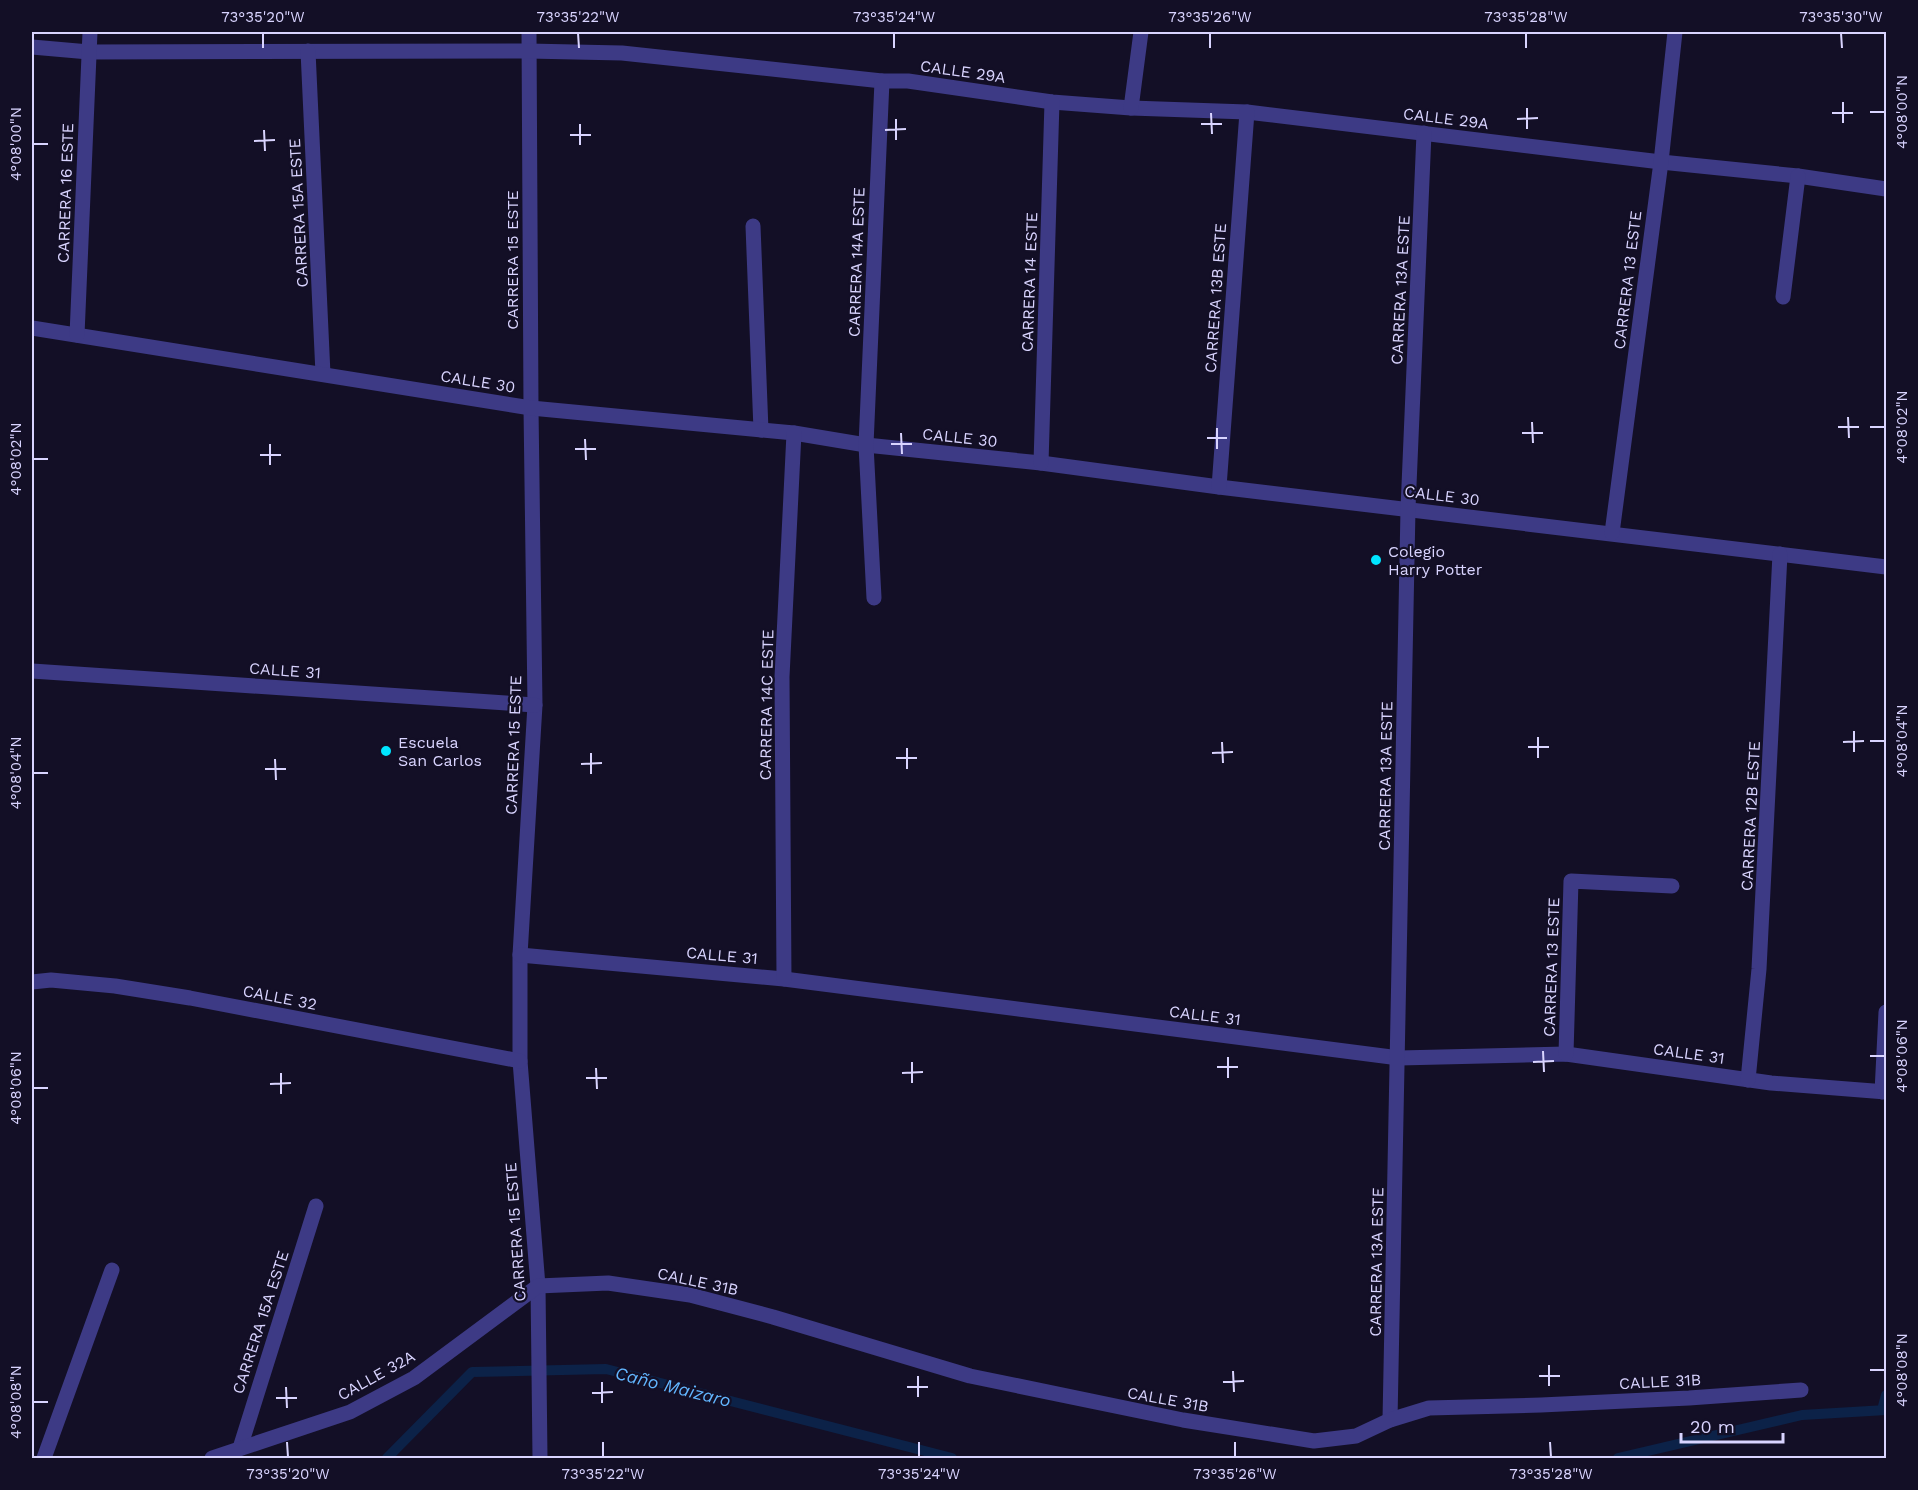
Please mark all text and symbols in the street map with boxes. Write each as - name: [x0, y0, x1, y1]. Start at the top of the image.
- text: 73°35'20"W: [221, 8, 305, 26]
- text: 73°35'22"W: [537, 8, 620, 26]
- text: 73°35'24"W: [853, 8, 935, 26]
- text: 73°35'26"W: [1168, 8, 1252, 26]
- text: 73°35'28"W: [1484, 8, 1568, 26]
- text: 73°35'30"W: [1799, 8, 1883, 26]
- street label: CALLE 29A: [919, 56, 1007, 87]
- text: 4°08'00"N: [1893, 75, 1911, 149]
- street label: CALLE 29A: [1402, 104, 1490, 133]
- text: 4°08'00"N: [7, 107, 25, 181]
- street label: CARRERA 16 ESTE: [54, 123, 77, 263]
- street label: CARRERA 15A ESTE: [285, 138, 312, 288]
- street label: CARRERA 14A ESTE: [844, 187, 869, 337]
- street label: CARRERA 15 ESTE: [503, 190, 522, 330]
- street label: CARRERA 13 ESTE: [1610, 210, 1645, 351]
- street label: CARRERA 14 ESTE: [1018, 212, 1041, 352]
- street label: CARRERA 13A ESTE: [1387, 215, 1414, 365]
- street label: CARRERA 13B ESTE: [1201, 223, 1230, 374]
- street label: CALLE 30: [439, 366, 517, 397]
- text: 4°08'02"N: [1893, 390, 1911, 464]
- text: 4°08'02"N: [7, 422, 25, 496]
- street label: CALLE 30: [921, 424, 999, 451]
- street label: CALLE 30: [1403, 481, 1481, 510]
- place label: Colegio Harry Potter: [1388, 542, 1483, 579]
- marker: Colegio Harry Potter: [1369, 553, 1383, 567]
- street label: CARRERA 14C ESTE: [756, 629, 777, 781]
- street label: CALLE 31: [248, 659, 321, 682]
- street label: CARRERA 15 ESTE: [502, 675, 525, 815]
- street label: CARRERA 13A ESTE: [1375, 701, 1396, 851]
- text: 4°08'04"N: [1893, 705, 1911, 777]
- place label: Escuela San Carlos: [398, 733, 482, 770]
- text: 4°08'04"N: [7, 737, 25, 809]
- street label: CARRERA 12B ESTE: [1737, 741, 1764, 891]
- marker: Escuela San Carlos: [379, 744, 393, 758]
- street label: CARRERA 13 ESTE: [1540, 897, 1563, 1037]
- street label: CALLE 31: [685, 943, 759, 968]
- street label: CALLE 32: [241, 981, 319, 1014]
- street label: CALLE 31: [1168, 1002, 1242, 1029]
- text: 4°08'06"N: [1893, 1019, 1911, 1093]
- street label: CALLE 31: [1652, 1039, 1726, 1068]
- text: 4°08'06"N: [7, 1051, 25, 1125]
- street label: CARRERA 15 ESTE: [501, 1162, 530, 1302]
- street label: CARRERA 13A ESTE: [1366, 1187, 1387, 1337]
- street label: CARRERA 15A ESTE: [228, 1248, 293, 1396]
- street label: CALLE 31B: [656, 1264, 740, 1299]
- text: 4°08'08"N: [1893, 1333, 1911, 1407]
- street label: CALLE 32A: [334, 1346, 419, 1404]
- water label: Caño Maizaro: [613, 1362, 733, 1411]
- text: 4°08'08"N: [7, 1365, 25, 1439]
- street label: CALLE 31B: [1618, 1370, 1702, 1393]
- street label: CALLE 31B: [1126, 1383, 1210, 1416]
- scale bar: [1681, 1406, 1783, 1444]
- text: 20 m: [1690, 1416, 1735, 1437]
- text: 73°35'20"W: [246, 1465, 330, 1483]
- text: 73°35'22"W: [562, 1465, 645, 1483]
- text: 73°35'24"W: [878, 1465, 960, 1483]
- text: 73°35'26"W: [1193, 1465, 1277, 1483]
- text: 73°35'28"W: [1509, 1465, 1593, 1483]

